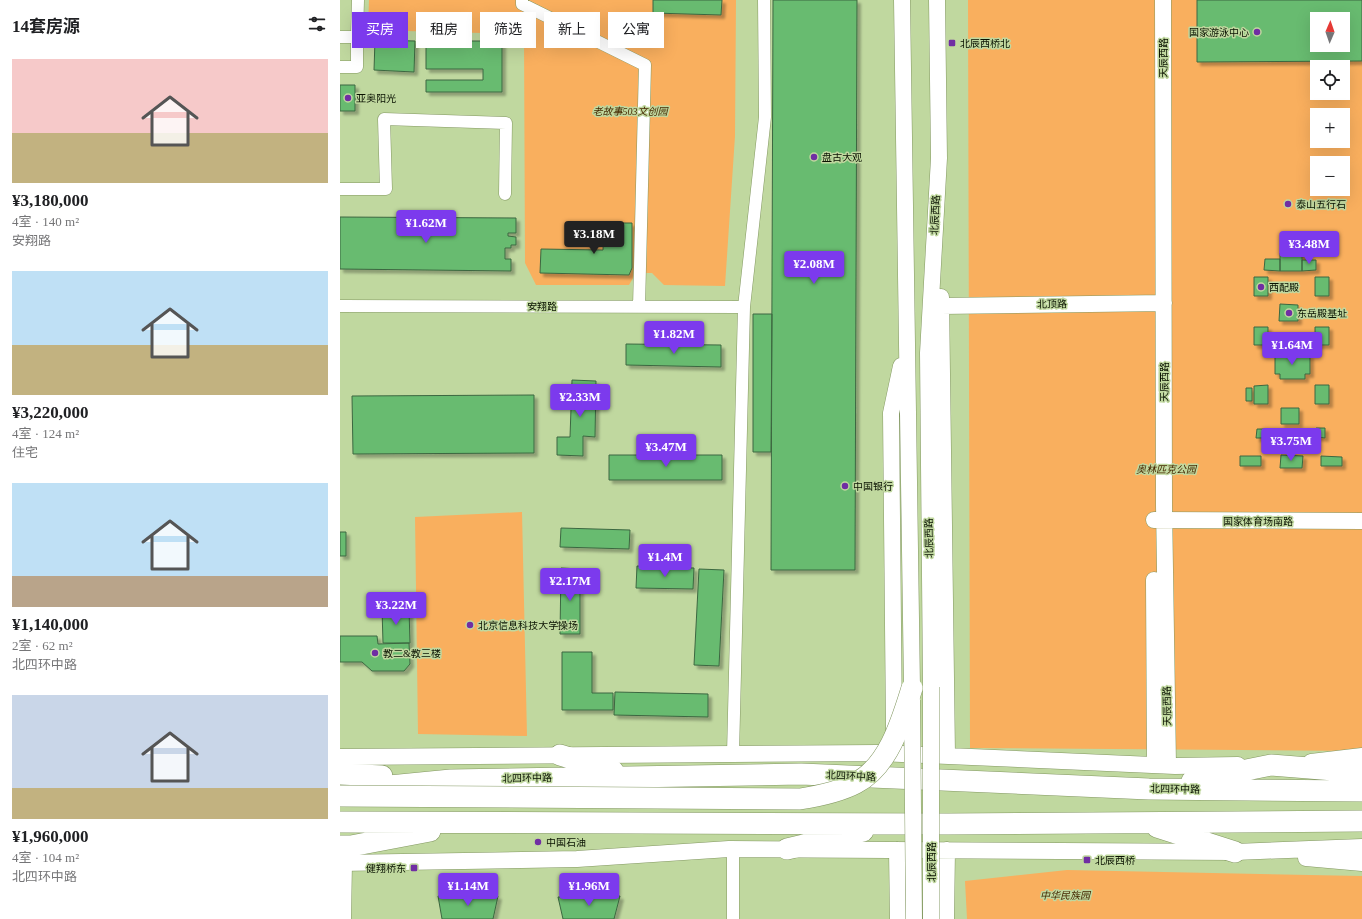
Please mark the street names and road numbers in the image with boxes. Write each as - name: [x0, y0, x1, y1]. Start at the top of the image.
- street label: 天辰西路: [1158, 38, 1169, 78]
- street label: 北辰西路: [928, 195, 942, 235]
- street label: 北顶路: [1037, 298, 1067, 310]
- street label: 安翔路: [527, 301, 557, 312]
- street label: 天辰西路: [1159, 362, 1170, 402]
- street label: 国家体育场南路: [1223, 516, 1293, 527]
- street label: 北辰西路: [923, 518, 935, 558]
- street label: 天辰西路: [1161, 686, 1173, 726]
- street label: 北四环中路: [826, 769, 876, 783]
- street label: 北四环中路: [502, 772, 552, 784]
- street label: 北四环中路: [1150, 783, 1200, 795]
- street label: 北辰西路: [926, 842, 937, 882]

